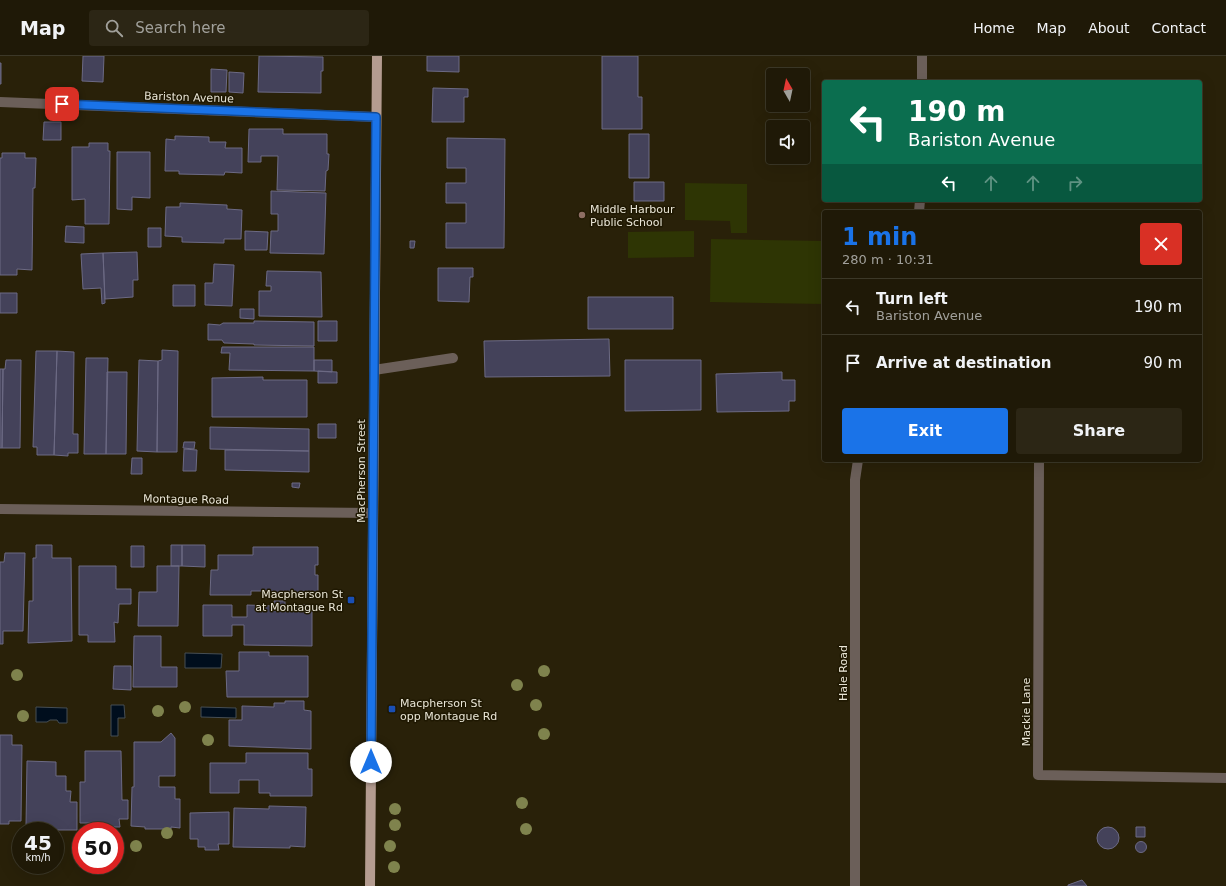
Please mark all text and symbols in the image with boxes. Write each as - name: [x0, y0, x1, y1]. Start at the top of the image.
- search box: [89, 10, 369, 46]
- text: Map: [20, 17, 65, 39]
- icon: search: [103, 17, 125, 39]
- text: Search here: [135, 19, 225, 37]
- text: Home: [973, 20, 1015, 36]
- text: Map: [1037, 20, 1066, 36]
- text: About: [1088, 20, 1130, 36]
- text: Contact: [1152, 20, 1206, 36]
- north arrow: [766, 68, 810, 112]
- map controls: [766, 68, 810, 164]
- pin: [45, 87, 79, 121]
- street label: Bariston Avenue: [144, 89, 234, 106]
- icon: arrive: [51, 93, 73, 115]
- text: 190 m: [908, 95, 1005, 128]
- icon: left: [842, 96, 894, 148]
- button: sound: [766, 120, 810, 164]
- text: Bariston Avenue: [908, 129, 1055, 150]
- icon: left: [938, 172, 960, 194]
- icon: ahead: [980, 172, 1002, 194]
- icon: ahead: [1022, 172, 1044, 194]
- icon: right: [1064, 172, 1086, 194]
- place label: Middle Harbour Public School: [590, 203, 675, 229]
- marker: Middle Harbour Public School: [577, 210, 587, 220]
- text: 1 min: [842, 223, 917, 251]
- button: close: [1140, 223, 1182, 265]
- text: 280 m · 10:31: [842, 252, 933, 267]
- text: Turn left: [876, 290, 948, 308]
- icon: left: [842, 296, 864, 318]
- text: 190 m: [1134, 298, 1182, 316]
- text: Bariston Avenue: [876, 308, 982, 323]
- icon: arrive: [842, 352, 864, 374]
- text: Arrive at destination: [876, 354, 1051, 372]
- text: 90 m: [1144, 354, 1182, 372]
- button: Exit: [842, 408, 1008, 454]
- button: Share: [1016, 408, 1182, 454]
- street label: MacPherson Street: [355, 419, 368, 523]
- street label: Montague Road: [143, 492, 229, 507]
- place label: Macpherson St at Montague Rd: [255, 588, 344, 614]
- marker: Macpherson St at Montague Rd: [346, 595, 356, 605]
- street label: Hale Road: [837, 645, 850, 701]
- street label: Mackie Lane: [1020, 677, 1033, 746]
- place label: Macpherson St opp Montague Rd: [400, 697, 497, 723]
- marker: Macpherson St opp Montague Rd: [387, 704, 397, 714]
- position arrow: [350, 741, 392, 783]
- speed limit sign: 50: [72, 822, 124, 874]
- text: 45: [24, 831, 52, 855]
- text: km/h: [25, 852, 51, 863]

